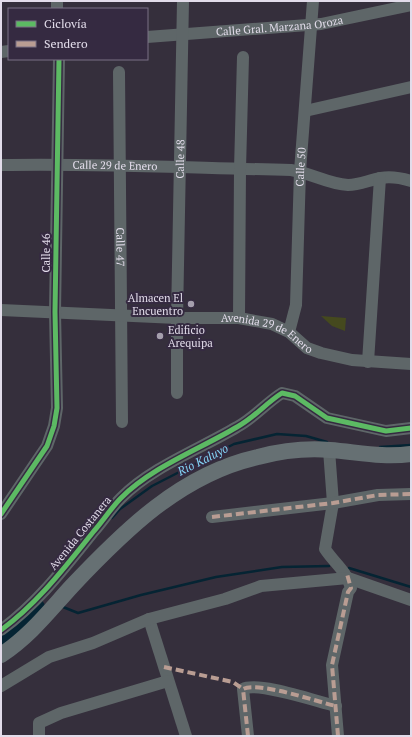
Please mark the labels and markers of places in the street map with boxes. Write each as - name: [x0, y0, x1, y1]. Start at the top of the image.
- place label: Almacen El Encuentro: [128, 291, 183, 318]
- marker: Almacen El Encuentro: [186, 299, 196, 309]
- place label: Edificio Arequipa: [168, 323, 213, 350]
- marker: Edificio Arequipa: [155, 331, 165, 341]

